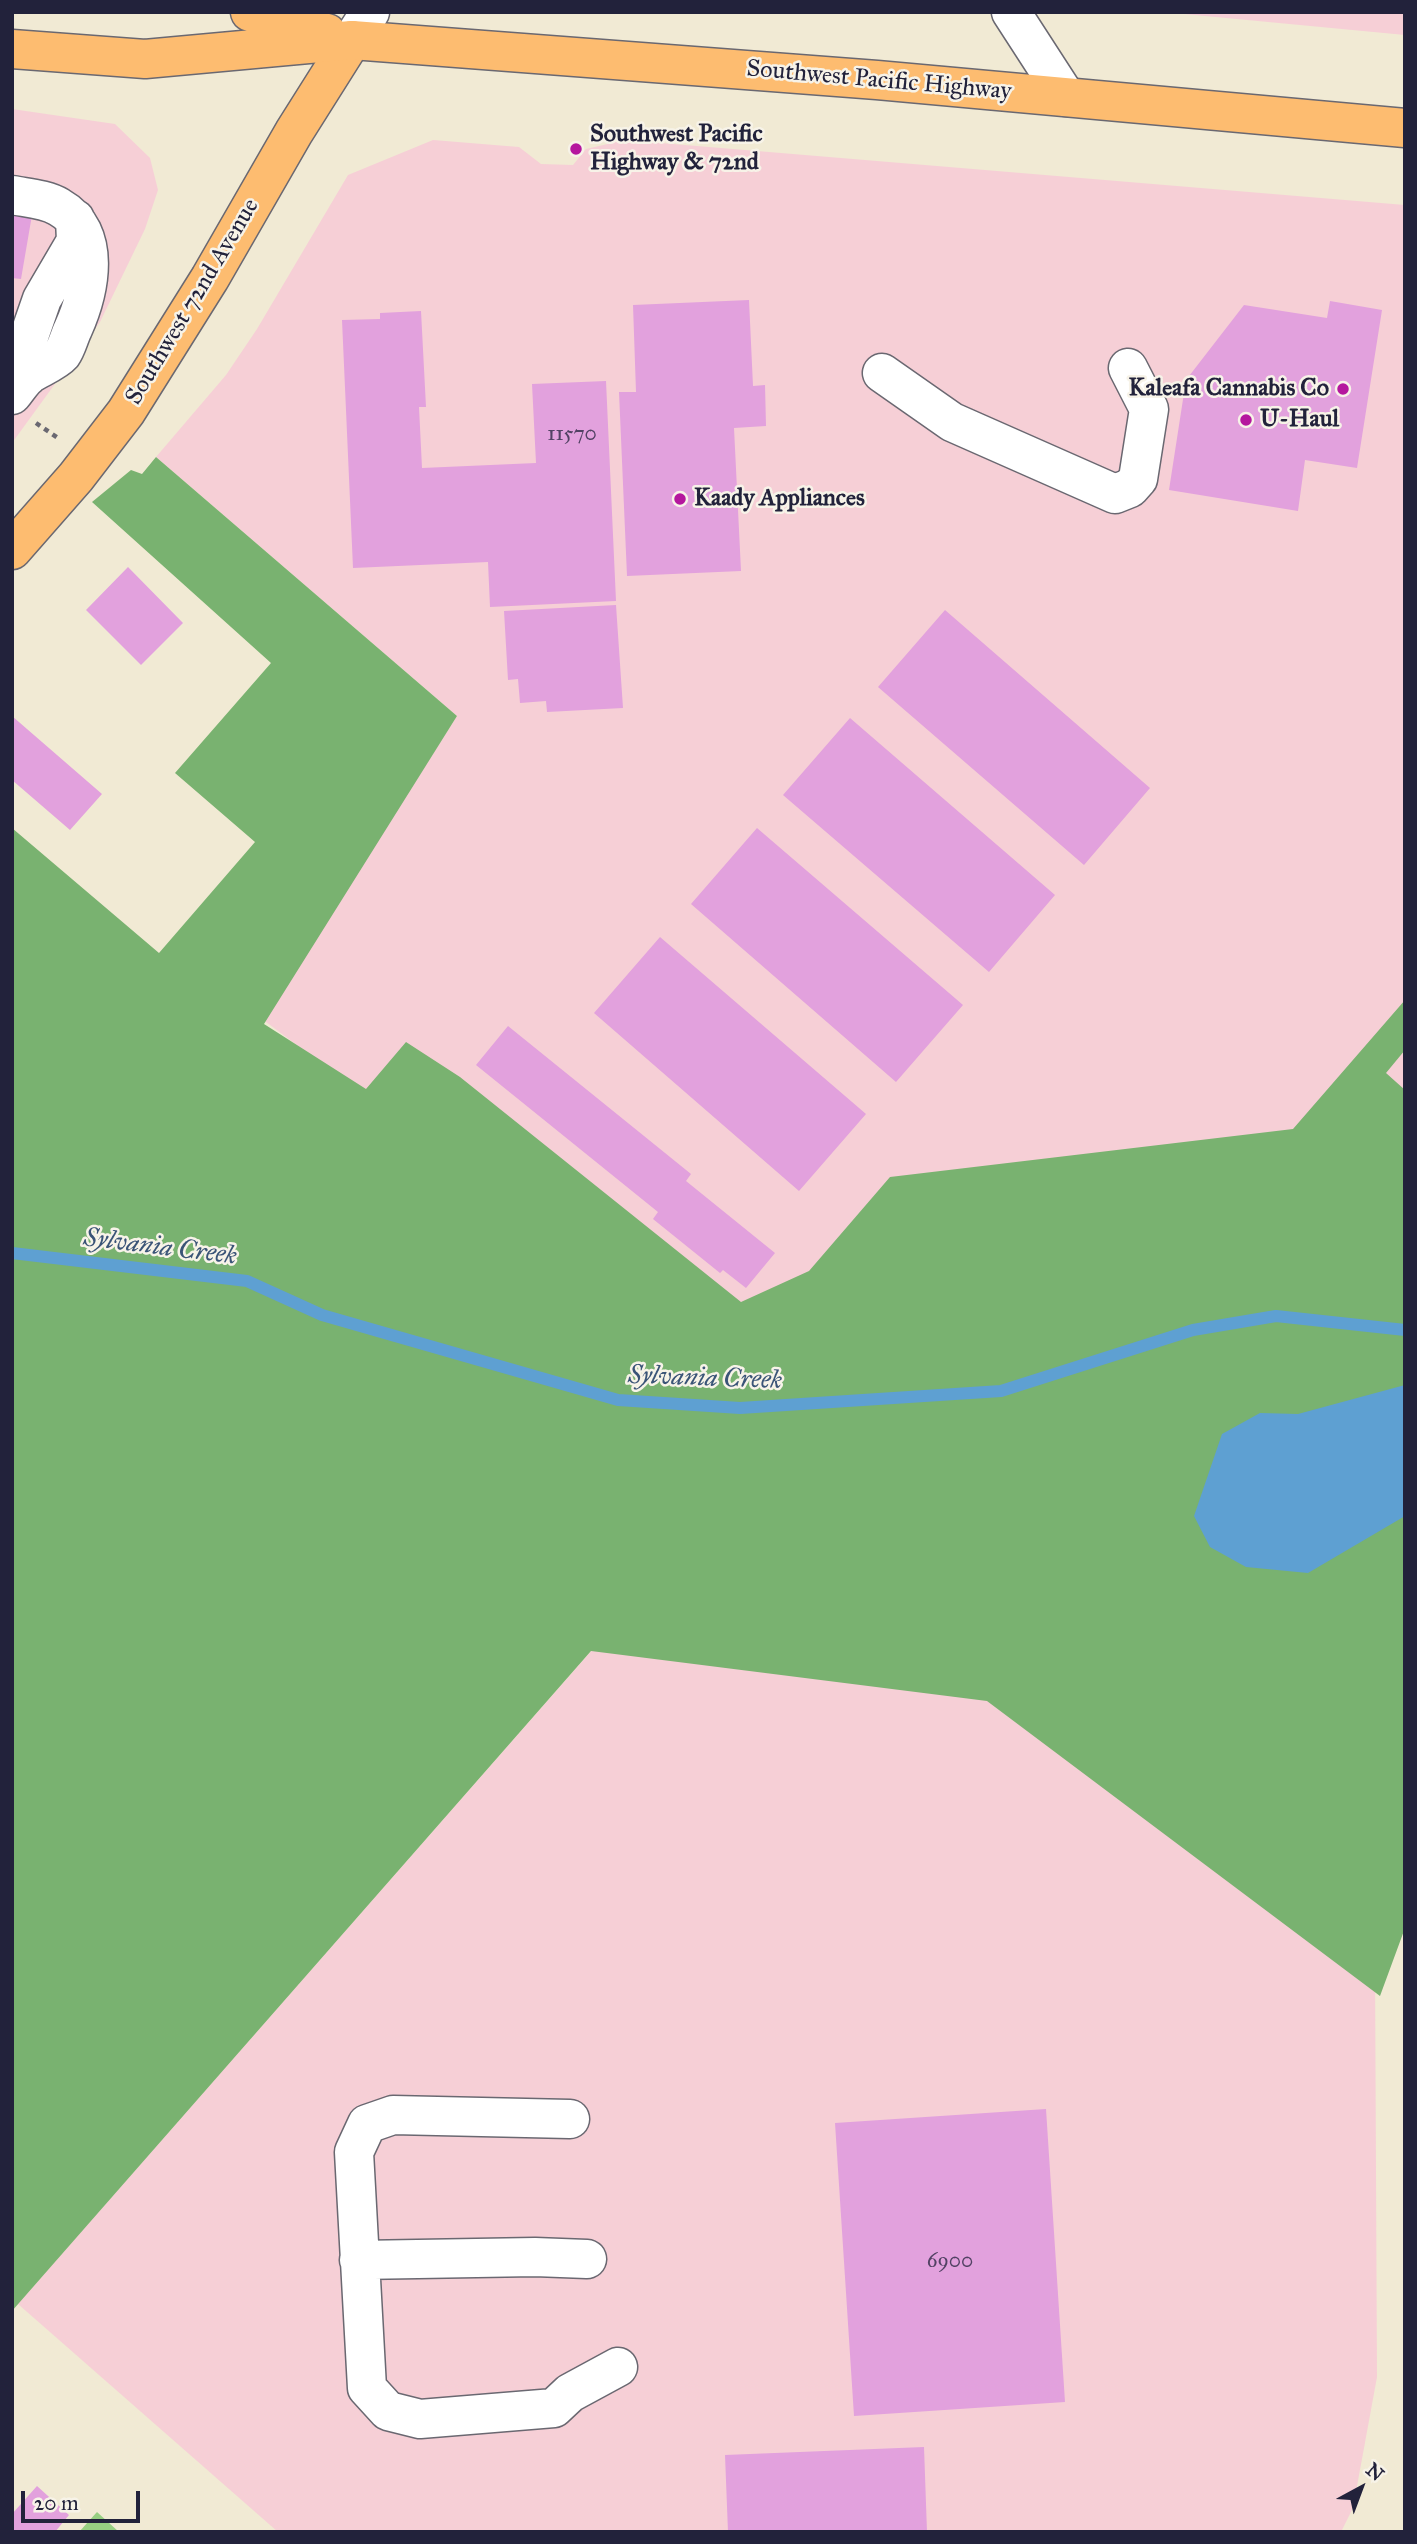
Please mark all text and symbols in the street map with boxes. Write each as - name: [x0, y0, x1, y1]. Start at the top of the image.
- street label: Southwest Pacific Highway: [745, 55, 1013, 107]
- place label: Southwest Pacific Highway & 72nd: [590, 121, 763, 177]
- marker: Southwest Pacific Highway & 72nd: [568, 141, 584, 157]
- street label: Southwest 72nd Avenue: [120, 194, 266, 410]
- place label: Kaleafa Cannabis Co: [1129, 375, 1329, 403]
- marker: Kaleafa Cannabis Co: [1335, 381, 1351, 397]
- place label: U-Haul: [1260, 406, 1339, 434]
- marker: U-Haul: [1238, 412, 1254, 428]
- house number: 11570: [547, 422, 597, 448]
- place label: Kaady Appliances: [694, 485, 865, 513]
- marker: Kaady Appliances: [672, 491, 688, 507]
- water label: Sylvania Creek: [82, 1223, 238, 1273]
- water label: Sylvania Creek: [627, 1361, 783, 1397]
- house number: 6900: [927, 2249, 973, 2275]
- north arrow: [1326, 2453, 1396, 2523]
- text: N: [1361, 2458, 1389, 2486]
- scale bar: [24, 2478, 144, 2522]
- text: 20 m: [34, 2490, 79, 2516]

